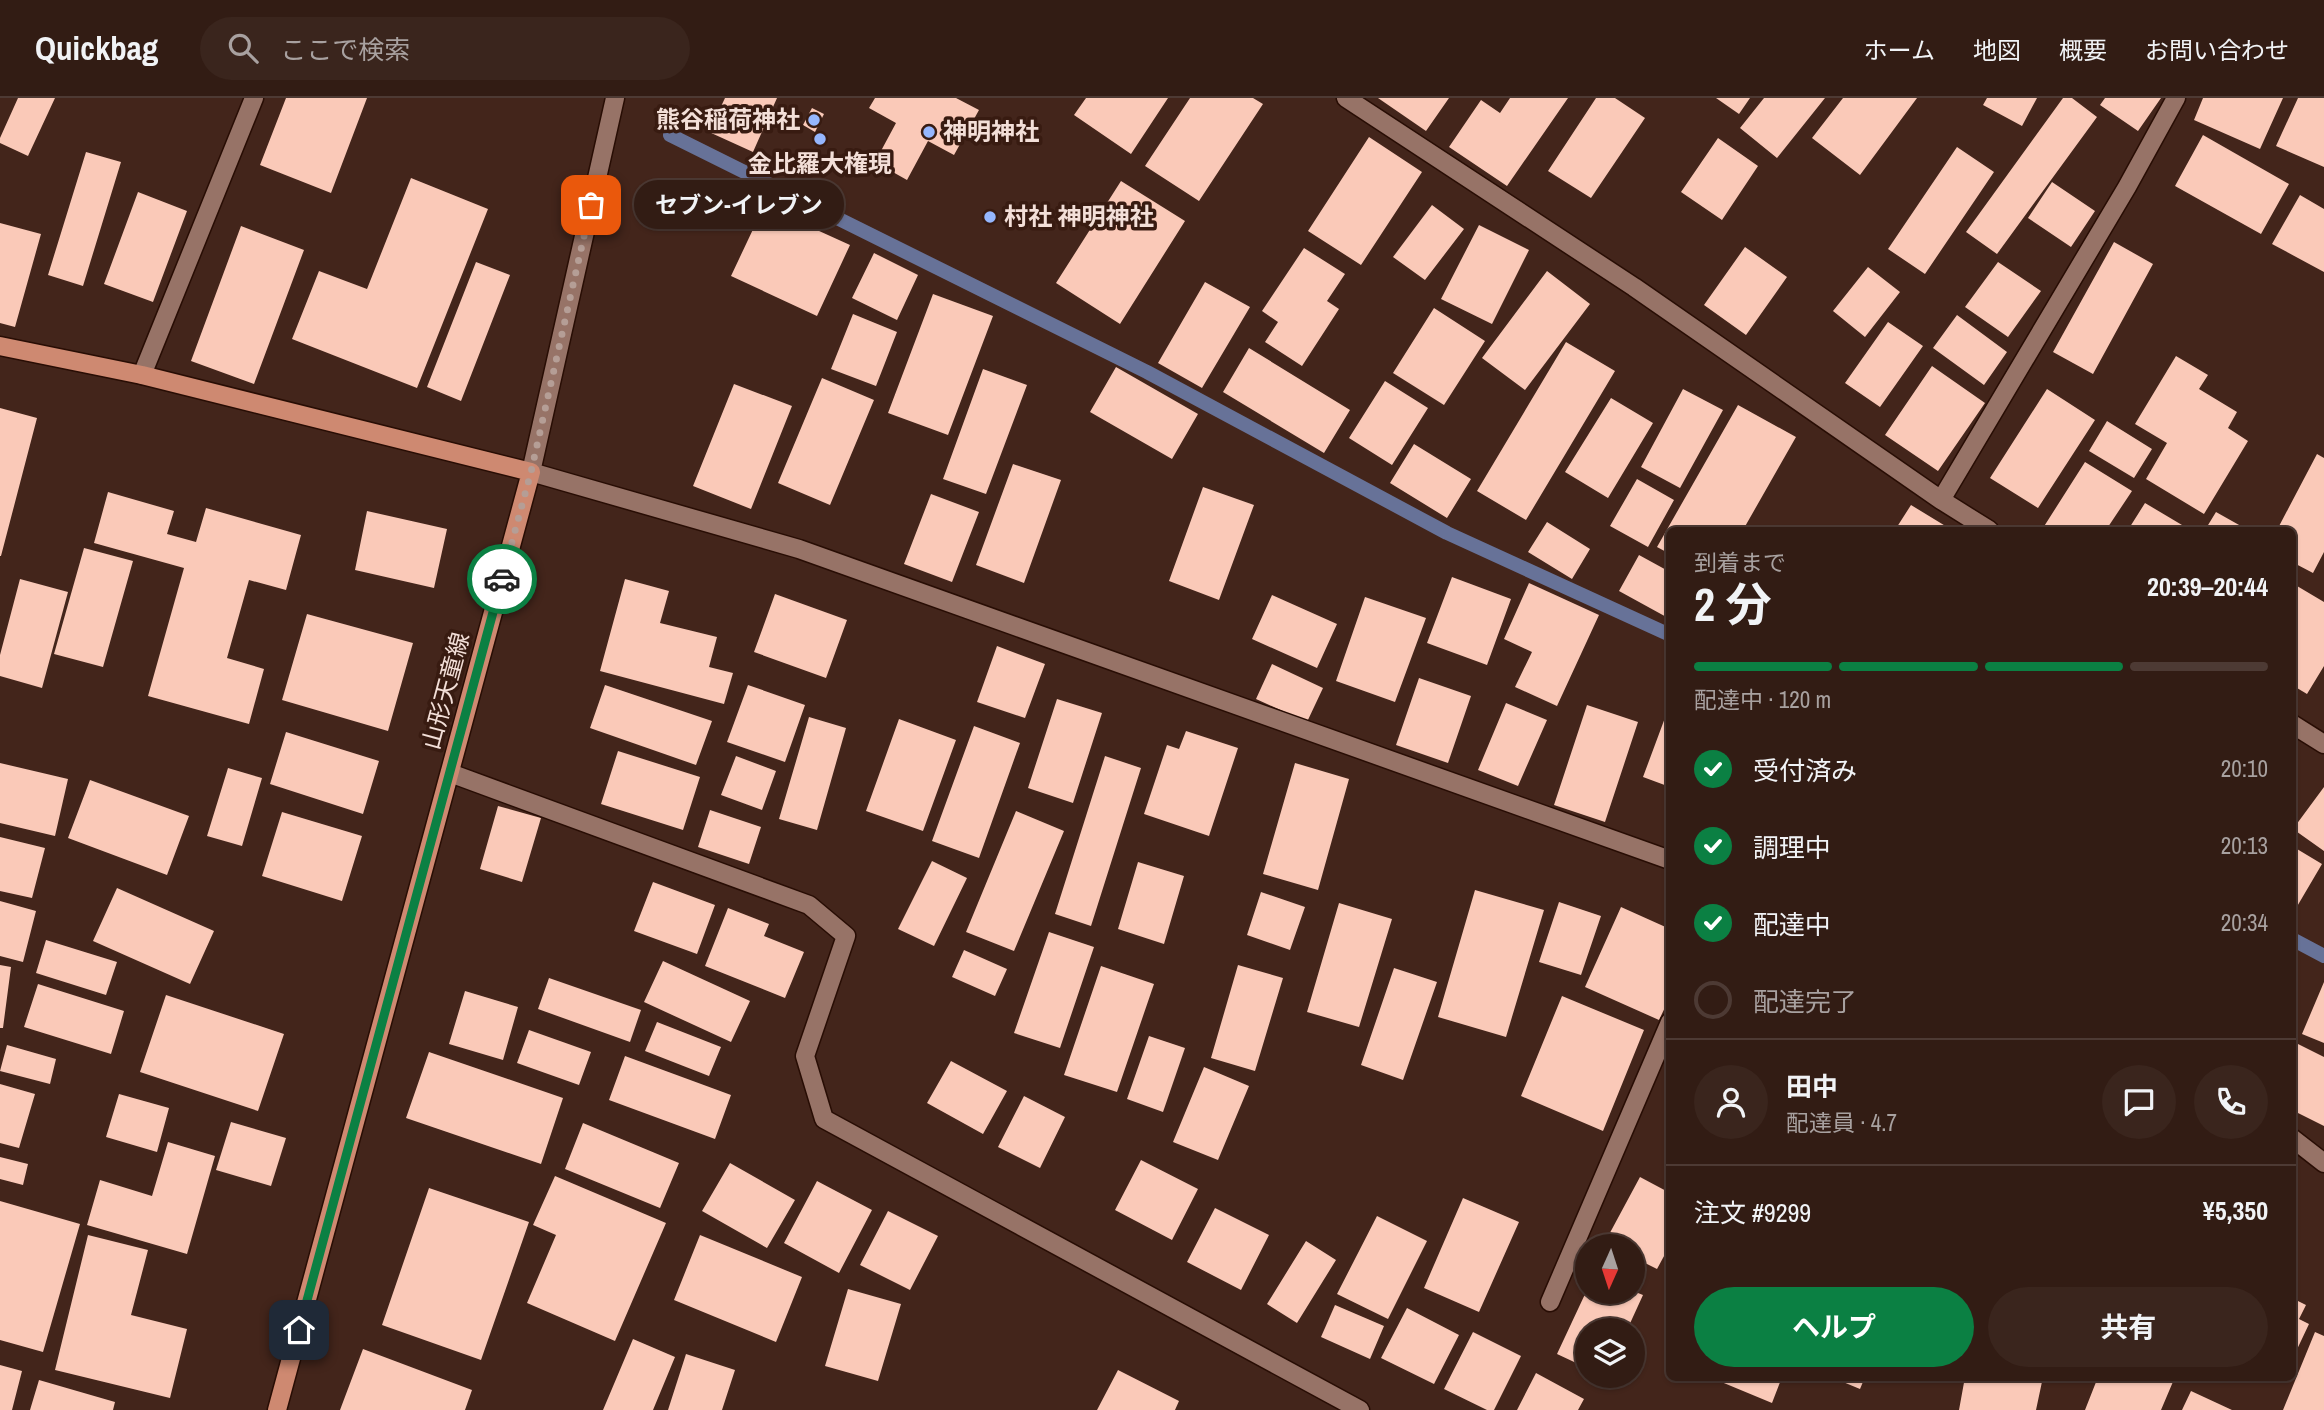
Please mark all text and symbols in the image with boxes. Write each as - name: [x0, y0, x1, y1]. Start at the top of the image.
- search box: [200, 17, 690, 80]
- text: Quickbag: [35, 26, 158, 70]
- icon: search: [224, 29, 262, 67]
- text: ここで検索: [280, 32, 410, 67]
- text: ホーム: [1864, 34, 1935, 66]
- text: 地図: [1973, 34, 2021, 66]
- text: 概要: [2059, 34, 2107, 66]
- text: お問い合わせ: [2145, 34, 2289, 66]
- place label: 熊谷稲荷神社: [656, 103, 800, 135]
- marker: 熊谷稲荷神社: [806, 112, 822, 128]
- place label: 神明神社: [943, 115, 1039, 147]
- marker: 神明神社: [921, 124, 937, 140]
- marker: 金比羅大権現: [812, 131, 828, 147]
- place label: 金比羅大権現: [748, 147, 892, 179]
- pin: [561, 175, 621, 235]
- callout: セブン-イレブン: [633, 180, 843, 230]
- icon: bag: [572, 186, 610, 224]
- text: セブン-イレブン: [655, 189, 823, 220]
- place label: 村社 神明神社: [1004, 200, 1153, 232]
- marker: 村社 神明神社: [982, 209, 998, 225]
- courier: [467, 544, 537, 614]
- text: 到着まで: [1694, 547, 1786, 578]
- icon: car: [483, 560, 521, 598]
- text: 20:39–20:44: [2147, 569, 2268, 604]
- text: 2 分: [1694, 573, 1771, 635]
- street label: 山形天童線: [414, 629, 476, 753]
- text: 配達中 · 120 m: [1694, 684, 1831, 715]
- icon: check: [1694, 750, 1732, 788]
- text: 受付済み: [1753, 753, 1857, 788]
- text: 20:10: [2221, 753, 2268, 784]
- icon: check: [1694, 827, 1732, 865]
- text: 調理中: [1753, 830, 1831, 865]
- text: 20:13: [2221, 830, 2268, 861]
- icon: check: [1694, 904, 1732, 942]
- text: 配達中: [1753, 907, 1831, 942]
- text: 20:34: [2221, 907, 2268, 938]
- text: 配達完了: [1753, 984, 1857, 1019]
- button: person: [1694, 1065, 1768, 1139]
- button: chat: [2102, 1065, 2176, 1139]
- button: phone: [2194, 1065, 2268, 1139]
- text: 田中: [1786, 1069, 1838, 1104]
- text: 配達員 · 4.7: [1786, 1107, 1897, 1138]
- text: ¥5,350: [2203, 1193, 2268, 1228]
- text: 注文 #9299: [1694, 1195, 1811, 1230]
- north arrow: [1575, 1234, 1645, 1304]
- map controls: [1575, 1234, 1645, 1388]
- button: ヘルプ: [1694, 1287, 1974, 1367]
- button: 共有: [1988, 1287, 2268, 1367]
- pin: [269, 1300, 329, 1360]
- icon: home: [280, 1311, 318, 1349]
- button: layers: [1575, 1318, 1645, 1388]

